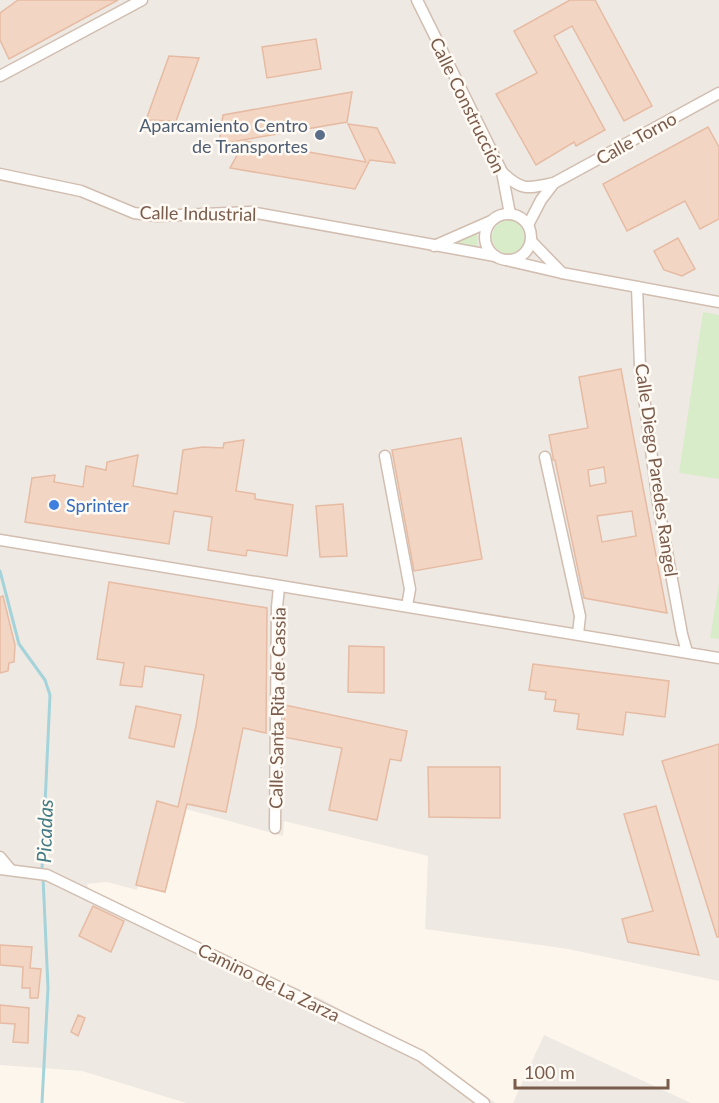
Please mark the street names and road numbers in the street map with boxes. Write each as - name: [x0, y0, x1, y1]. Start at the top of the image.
- street label: Calle Construcción: [426, 34, 510, 176]
- street label: Calle Torno: [592, 107, 680, 169]
- street label: Calle Industrial: [139, 201, 257, 225]
- street label: Calle Diego Paredes Rangel: [631, 362, 683, 578]
- street label: Calle Santa Rita de Cassia: [264, 607, 290, 809]
- street label: Camino de La Zarza: [194, 938, 344, 1026]

